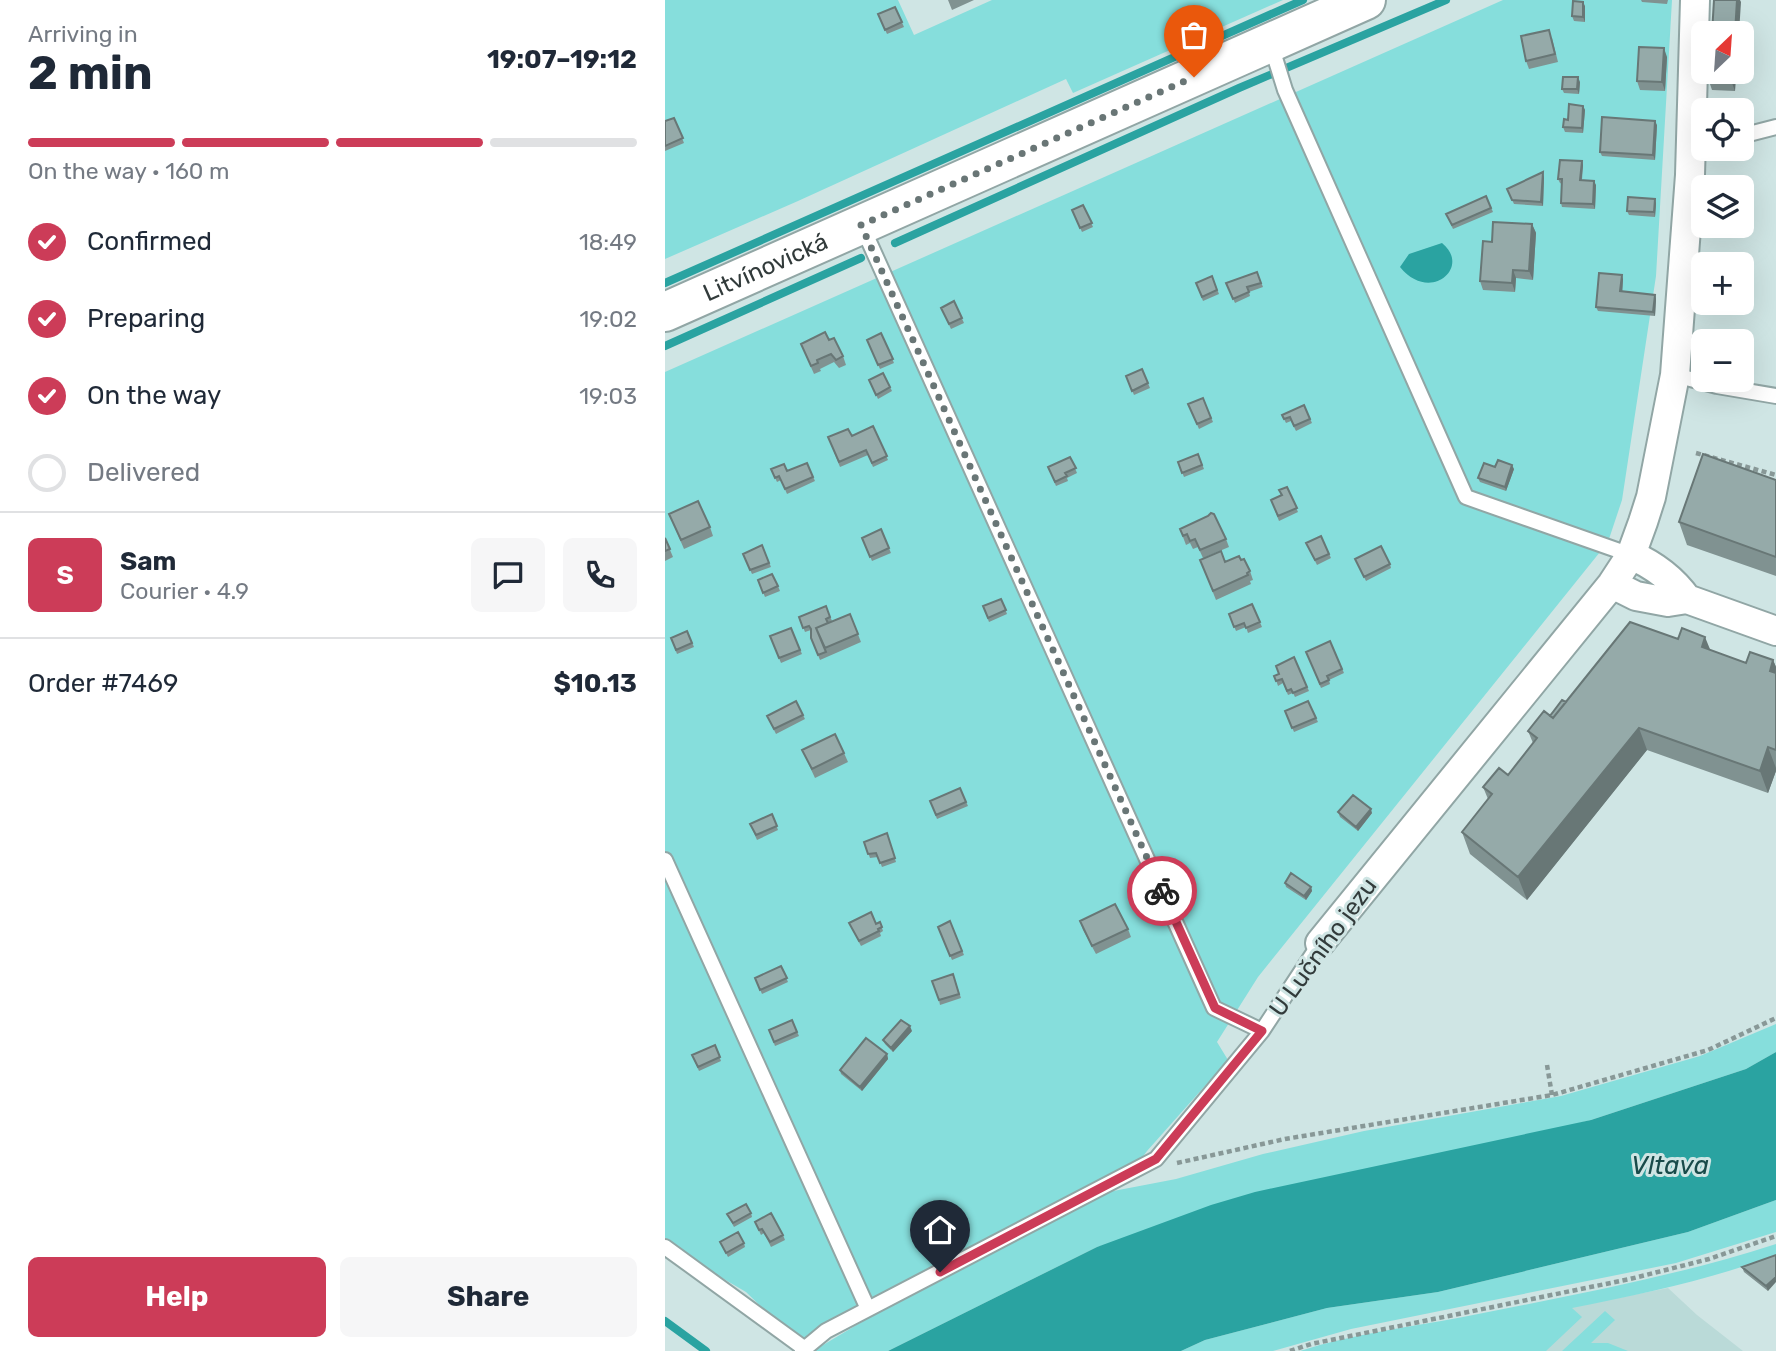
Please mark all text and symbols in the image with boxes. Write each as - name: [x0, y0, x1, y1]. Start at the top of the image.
- pin: [1164, 5, 1224, 77]
- icon: bag: [1175, 16, 1213, 54]
- text: Arriving in: [28, 20, 138, 48]
- north arrow: [1691, 21, 1753, 84]
- map controls: [1691, 21, 1754, 392]
- text: 19:07–19:12: [487, 44, 637, 75]
- text: 2 min: [28, 46, 153, 101]
- button: locate: [1691, 98, 1754, 161]
- text: On the way · 160 m: [28, 157, 230, 185]
- button: layers: [1691, 175, 1754, 238]
- icon: check: [28, 223, 66, 261]
- text: Confirmed: [87, 226, 212, 257]
- street label: Litvínovická: [699, 227, 832, 307]
- text: 18:49: [579, 228, 637, 256]
- button: +: [1691, 252, 1754, 315]
- icon: check: [28, 300, 66, 338]
- text: Preparing: [87, 303, 205, 334]
- text: 19:02: [580, 305, 637, 333]
- button: −: [1691, 329, 1754, 392]
- icon: check: [28, 377, 66, 415]
- text: On the way: [87, 380, 221, 411]
- text: 19:03: [579, 382, 637, 410]
- text: Delivered: [87, 457, 200, 488]
- button: chat: [471, 538, 545, 612]
- button: phone: [563, 538, 637, 612]
- text: Sam: [120, 546, 176, 577]
- text: S: [56, 560, 74, 591]
- text: Courier · 4.9: [120, 577, 249, 605]
- text: Order #7469: [28, 668, 178, 699]
- text: $10.13: [553, 668, 637, 699]
- courier: [1127, 856, 1197, 926]
- icon: bike: [1143, 872, 1181, 910]
- street label: U Lučního jezu: [1263, 872, 1383, 1022]
- water label: Vltava: [1631, 1150, 1709, 1181]
- pin: [910, 1200, 970, 1272]
- icon: home: [921, 1211, 959, 1249]
- button: Help: [28, 1257, 326, 1337]
- button: Share: [340, 1257, 637, 1337]

